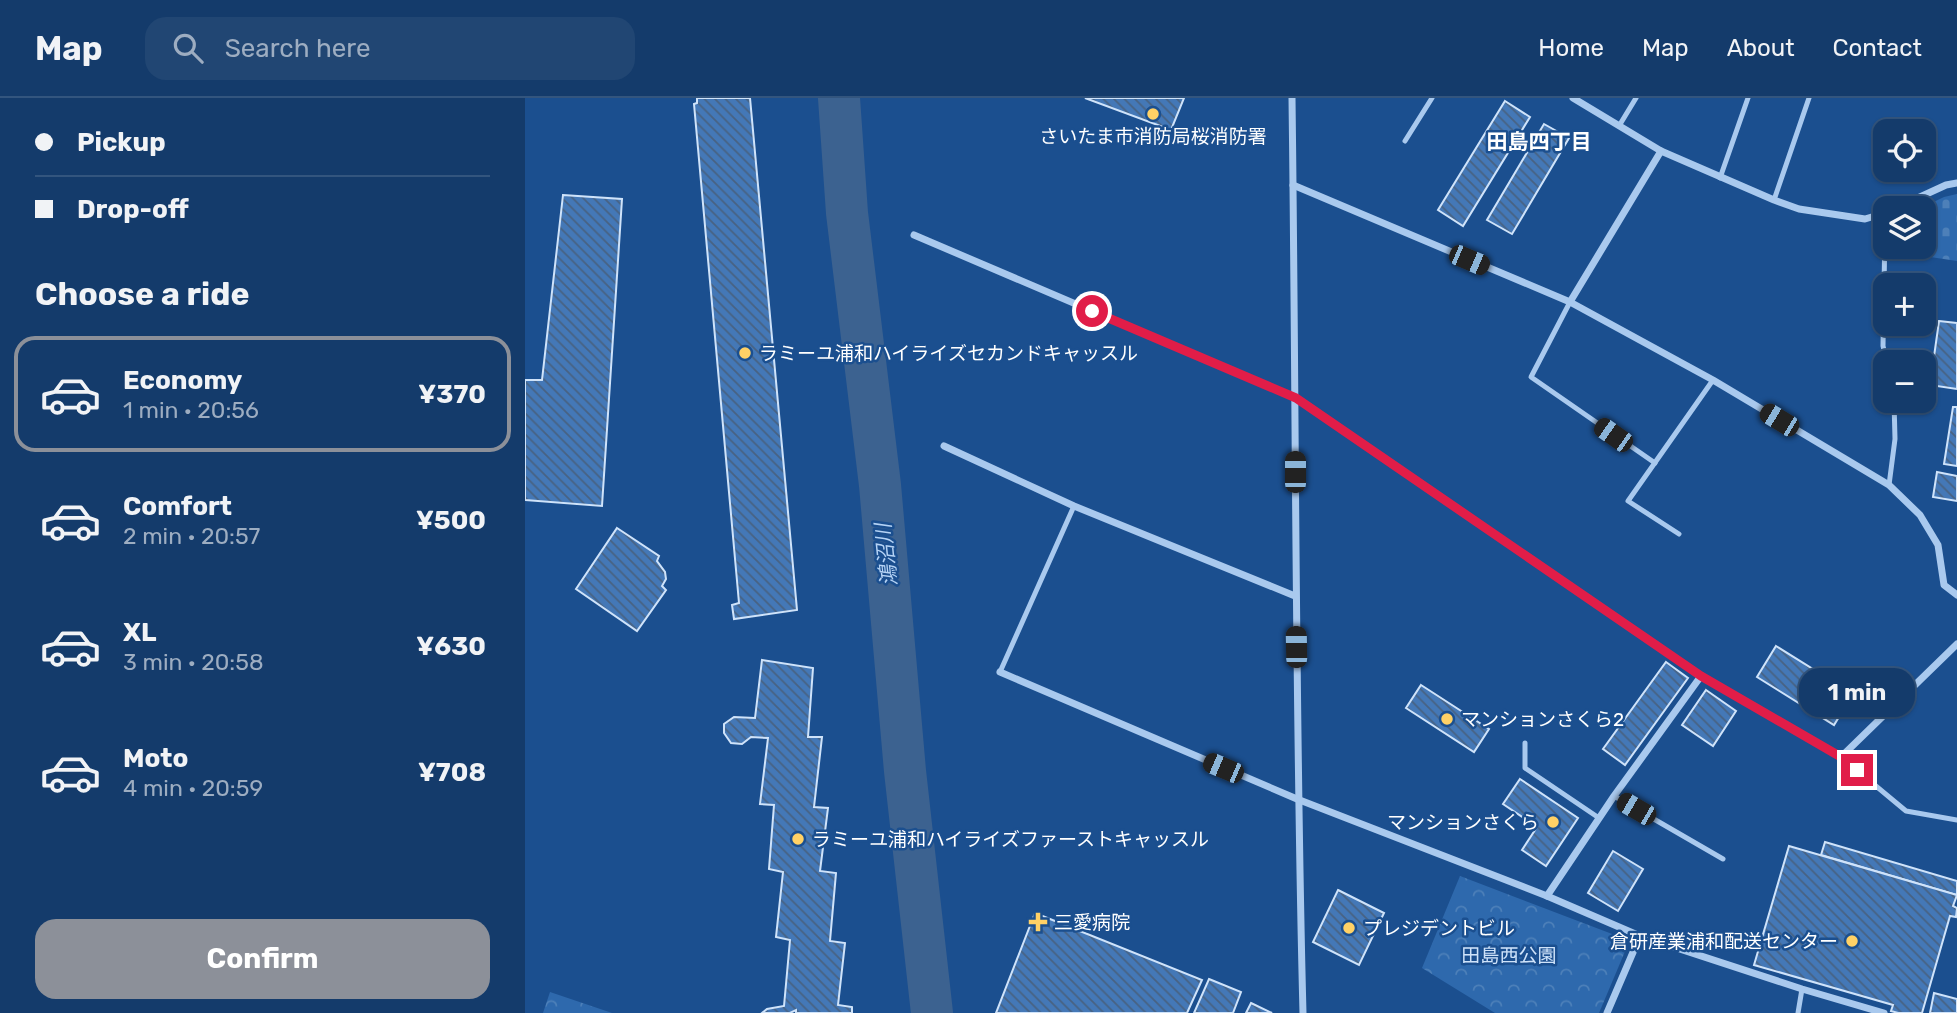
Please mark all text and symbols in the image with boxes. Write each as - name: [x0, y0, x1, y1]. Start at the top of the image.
- search box: [145, 17, 635, 80]
- text: Map: [35, 29, 103, 68]
- icon: search: [169, 29, 207, 67]
- text: Search here: [225, 33, 370, 64]
- text: Home: [1538, 34, 1604, 62]
- text: Map: [1642, 34, 1689, 62]
- text: About: [1727, 34, 1795, 62]
- text: Contact: [1833, 34, 1922, 62]
- marker: さいたま市消防局桜消防署: [1145, 106, 1161, 122]
- map controls: [1873, 119, 1936, 413]
- button: locate: [1873, 119, 1936, 182]
- place label: さいたま市消防局桜消防署: [1039, 125, 1267, 148]
- text: Pickup: [77, 127, 166, 158]
- district label: 田島四丁目: [1487, 129, 1592, 154]
- text: Drop-off: [77, 194, 189, 225]
- button: layers: [1873, 196, 1936, 259]
- car: [1446, 242, 1493, 278]
- button: +: [1873, 273, 1936, 336]
- text: Choose a ride: [35, 275, 249, 313]
- route start: [1076, 295, 1108, 327]
- place label: ラミーユ浦和ハイライズセカンドキャッスル: [759, 342, 1138, 365]
- marker: ラミーユ浦和ハイライズセカンドキャッスル: [737, 345, 753, 361]
- button: −: [1873, 350, 1936, 413]
- icon: car: [39, 363, 102, 426]
- text: Economy: [123, 365, 242, 396]
- text: ¥370: [418, 379, 486, 410]
- text: 1 min · 20:56: [123, 396, 259, 424]
- car: [1756, 400, 1803, 440]
- car: [1590, 414, 1637, 456]
- car: [1285, 451, 1306, 493]
- icon: car: [39, 489, 102, 552]
- text: Comfort: [123, 491, 232, 522]
- text: ¥500: [416, 505, 486, 536]
- water label: 鴻沼川: [870, 520, 902, 588]
- text: 2 min · 20:57: [123, 522, 260, 550]
- icon: car: [39, 615, 102, 678]
- text: XL: [123, 617, 156, 648]
- car: [1286, 626, 1307, 668]
- text: ¥630: [416, 631, 486, 662]
- text: 3 min · 20:58: [123, 648, 264, 676]
- callout: 1 min: [1799, 668, 1915, 718]
- text: 1 min: [1828, 678, 1886, 706]
- place label: マンションさくら2: [1461, 708, 1624, 731]
- marker: マンションさくら2: [1439, 711, 1455, 727]
- icon: car: [39, 741, 102, 804]
- text: Moto: [123, 743, 188, 774]
- car: [1200, 750, 1247, 786]
- route end: [1841, 754, 1873, 786]
- text: ¥708: [418, 757, 486, 788]
- text: 4 min · 20:59: [123, 774, 263, 802]
- car: [1613, 789, 1660, 829]
- place label: マンションさくら: [1387, 811, 1539, 834]
- marker: マンションさくら: [1545, 814, 1561, 830]
- place label: ラミーユ浦和ハイライズファーストキャッスル: [812, 828, 1209, 851]
- marker: ラミーユ浦和ハイライズファーストキャッスル: [790, 831, 806, 847]
- place label: 三愛病院: [1054, 911, 1130, 934]
- marker: 三愛病院: [1028, 912, 1048, 932]
- place label: プレジデントビル: [1363, 917, 1515, 940]
- button: Confirm: [35, 919, 490, 999]
- marker: プレジデントビル: [1341, 920, 1357, 936]
- place label: 倉研産業浦和配送センター: [1610, 930, 1838, 953]
- marker: 倉研産業浦和配送センター: [1844, 933, 1860, 949]
- park label: 田島西公園: [1461, 944, 1557, 967]

